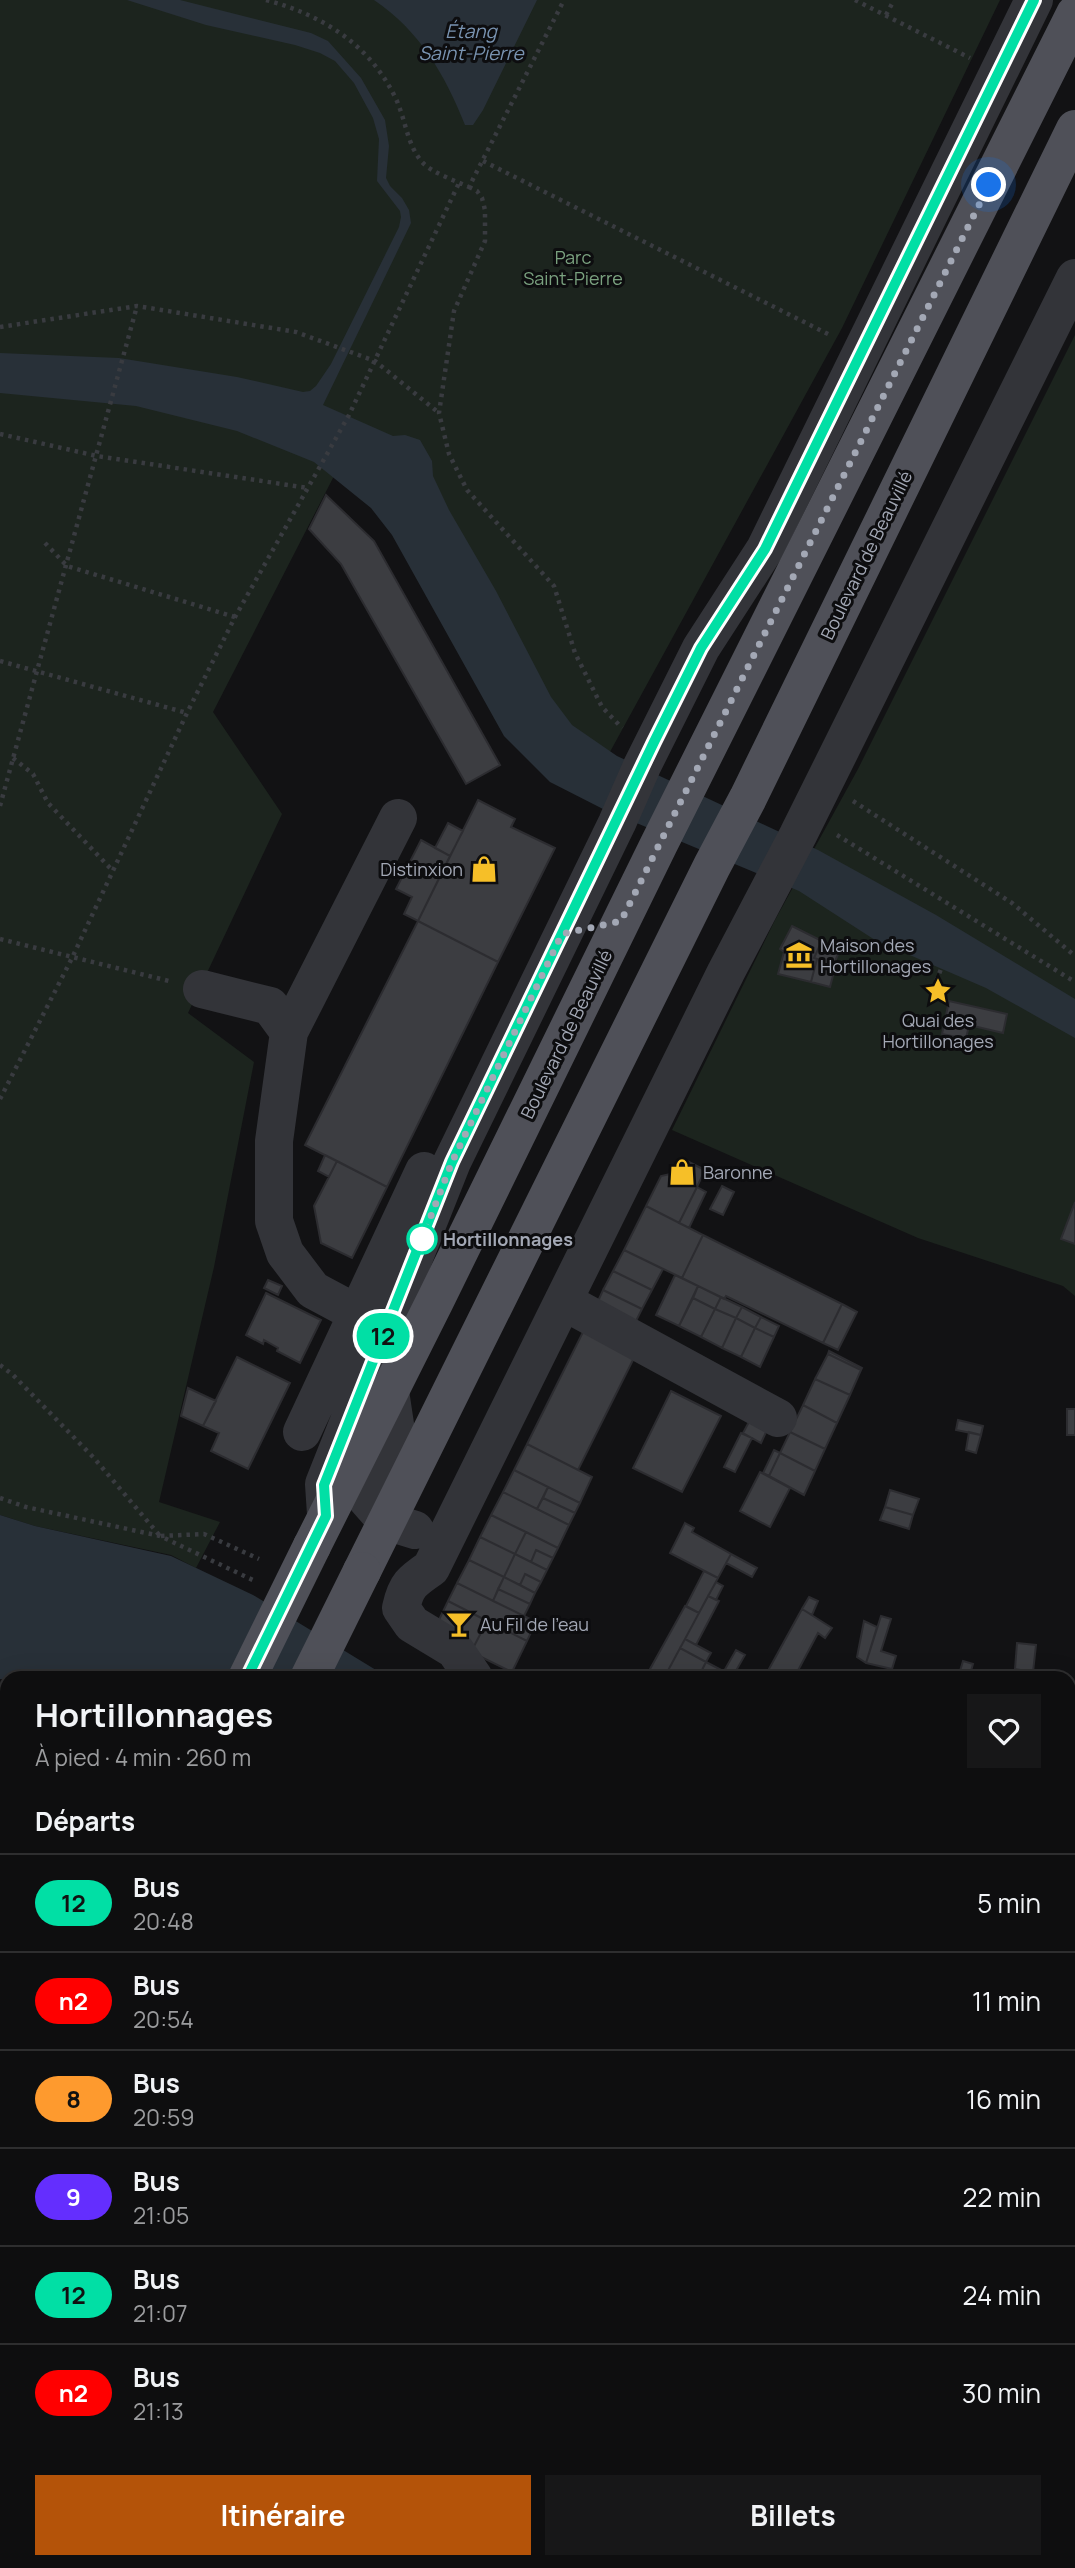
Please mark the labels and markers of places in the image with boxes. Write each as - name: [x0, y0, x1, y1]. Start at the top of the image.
- shop icon: Distinxion: [469, 854, 499, 884]
- place label: Distinxion: [380, 857, 463, 881]
- place label: Maison des Hortillonages: [820, 933, 931, 978]
- museum icon: Maison des Hortillonages: [784, 940, 814, 970]
- place icon: Quai des Hortillonages: [923, 976, 953, 1006]
- place label: Quai des Hortillonages: [882, 1008, 994, 1053]
- shop icon: Baronne: [667, 1157, 697, 1187]
- place label: Baronne: [703, 1160, 773, 1184]
- marker: Hortillonnages: [407, 1224, 437, 1254]
- place label: Hortillonnages: [443, 1227, 573, 1251]
- bar icon: Au Fil de l'eau: [444, 1609, 474, 1639]
- place label: Au Fil de l'eau: [480, 1612, 589, 1636]

